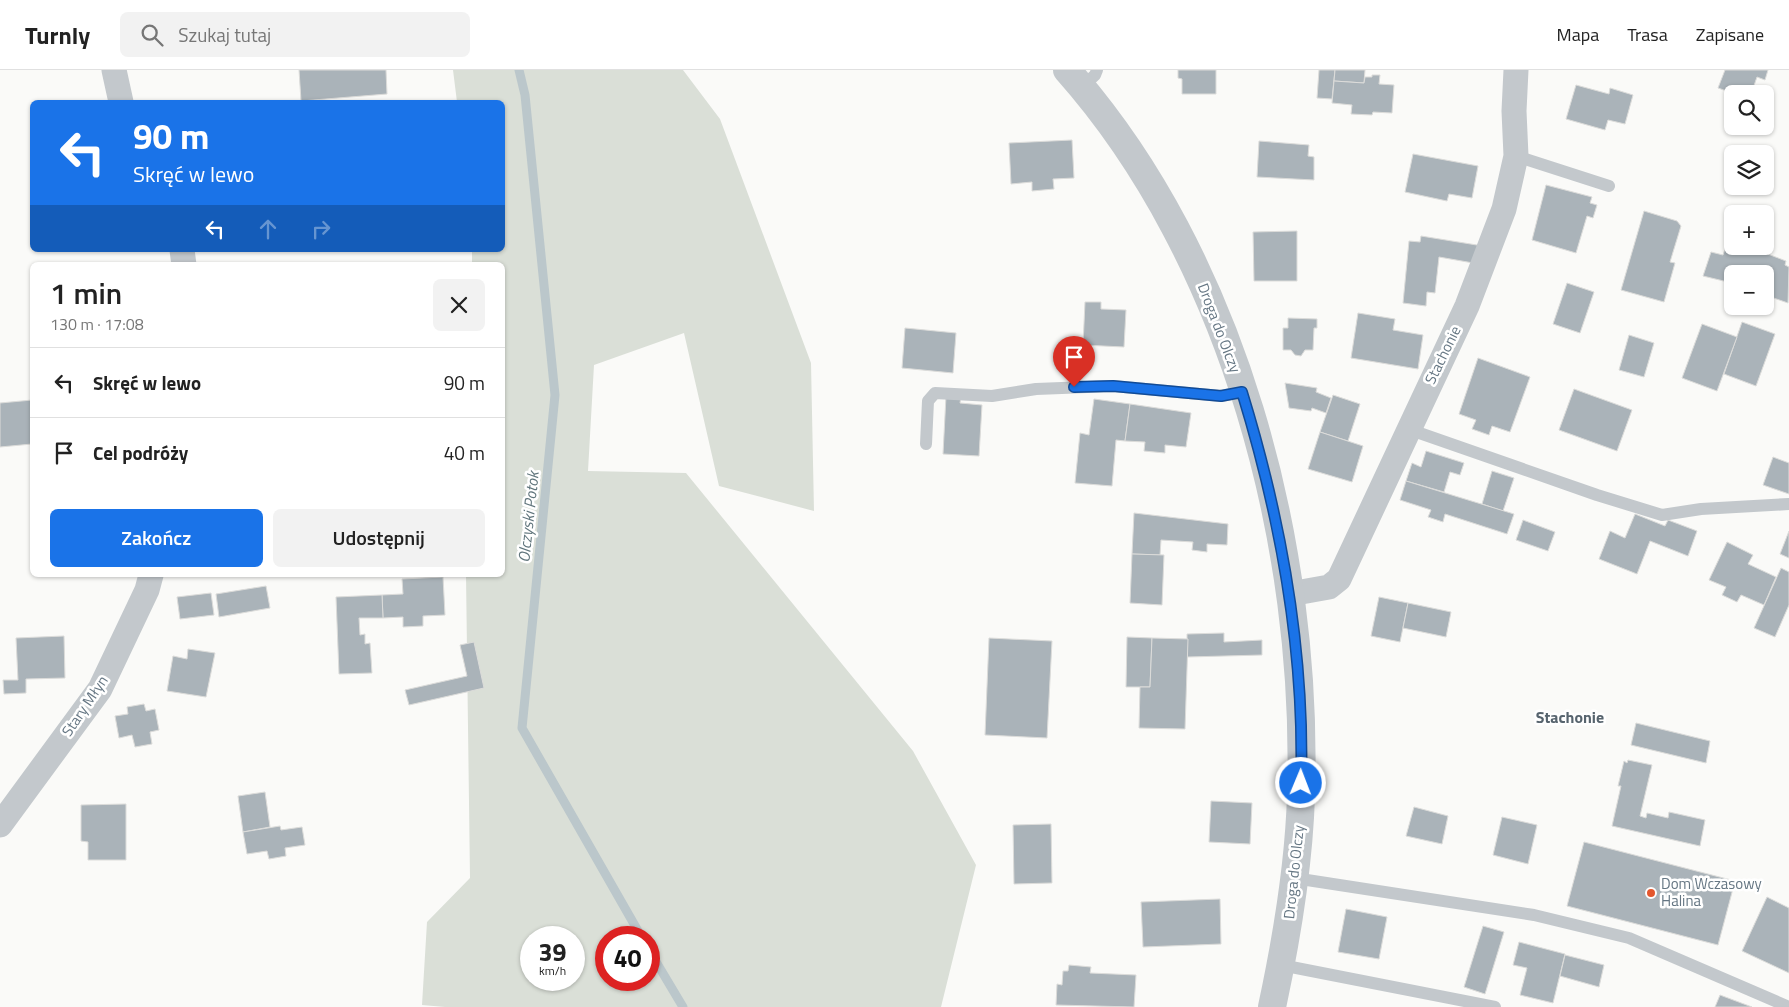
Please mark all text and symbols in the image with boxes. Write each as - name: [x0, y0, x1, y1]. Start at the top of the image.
- search box: [120, 12, 470, 57]
- text: Turnly: [25, 17, 90, 53]
- text: Szukaj tutaj: [178, 20, 271, 49]
- icon: search: [138, 21, 166, 49]
- text: Mapa: [1557, 21, 1599, 48]
- text: Trasa: [1627, 21, 1668, 48]
- text: Zapisane: [1696, 21, 1764, 48]
- map controls: [1724, 85, 1774, 315]
- button: search: [1724, 85, 1774, 135]
- text: 90 m: [133, 109, 209, 163]
- icon: left: [50, 120, 115, 185]
- button: layers: [1724, 145, 1774, 195]
- text: Skręć w lewo: [133, 157, 254, 191]
- button: +: [1724, 205, 1774, 255]
- icon: left: [201, 215, 229, 243]
- icon: ahead: [254, 215, 282, 243]
- icon: right: [307, 215, 335, 243]
- button: −: [1724, 265, 1774, 315]
- text: 1 min: [50, 270, 122, 316]
- button: close: [433, 279, 485, 331]
- street label: Droga do Olczy: [1192, 280, 1247, 376]
- text: 130 m · 17:08: [50, 312, 144, 336]
- street label: Stachonie: [1419, 322, 1467, 388]
- pin: [1053, 336, 1095, 387]
- icon: arrive: [1060, 343, 1088, 371]
- text: Skręć w lewo: [93, 368, 201, 397]
- text: 90 m: [444, 368, 485, 397]
- icon: left: [50, 369, 78, 397]
- text: Cel podróży: [93, 438, 188, 467]
- text: 40 m: [444, 438, 485, 467]
- icon: arrive: [50, 439, 78, 467]
- water label: Olczyski Potok: [511, 468, 545, 564]
- button: Zakończ: [50, 509, 263, 567]
- button: Udostępnij: [273, 509, 485, 567]
- street label: Stary Młyn: [56, 671, 113, 741]
- district label: Stachonie: [1536, 705, 1604, 729]
- position arrow: [1274, 756, 1326, 808]
- street label: Droga do Olczy: [1277, 824, 1310, 920]
- place label: Dom Wczasowy Halina: [1661, 872, 1762, 912]
- marker: Dom Wczasowy Halina: [1645, 887, 1657, 899]
- speed limit sign: 40: [595, 926, 660, 991]
- text: 39: [538, 933, 567, 971]
- text: km/h: [539, 961, 566, 980]

